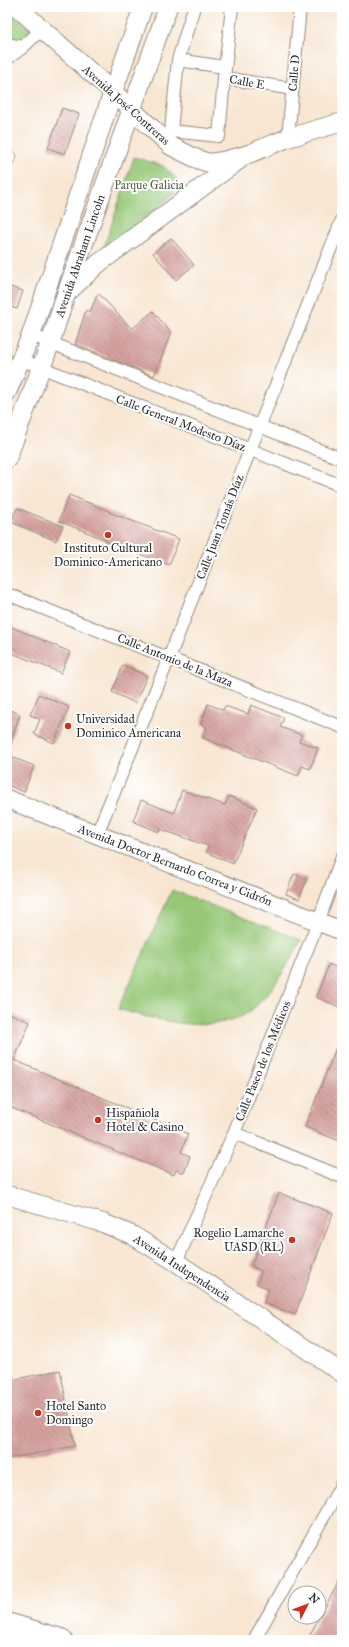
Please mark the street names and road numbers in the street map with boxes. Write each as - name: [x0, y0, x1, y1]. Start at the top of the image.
- street label: Calle D: [285, 54, 303, 92]
- street label: Avenida José Contreras: [78, 61, 173, 149]
- street label: Calle E: [228, 72, 266, 92]
- street label: Avenida Abraham Lincoln: [52, 192, 108, 320]
- street label: Calle General Modesto Díaz: [114, 392, 248, 454]
- street label: Calle Juan Tomás Díaz: [194, 472, 248, 582]
- street label: Calle Antonio de la Maza: [115, 630, 236, 690]
- street label: Avenida Doctor Bernardo Correa y Cidrón: [75, 821, 274, 909]
- street label: Calle Paseo de los Médicos: [232, 999, 294, 1123]
- street label: Avenida Independencia: [130, 1231, 234, 1305]

